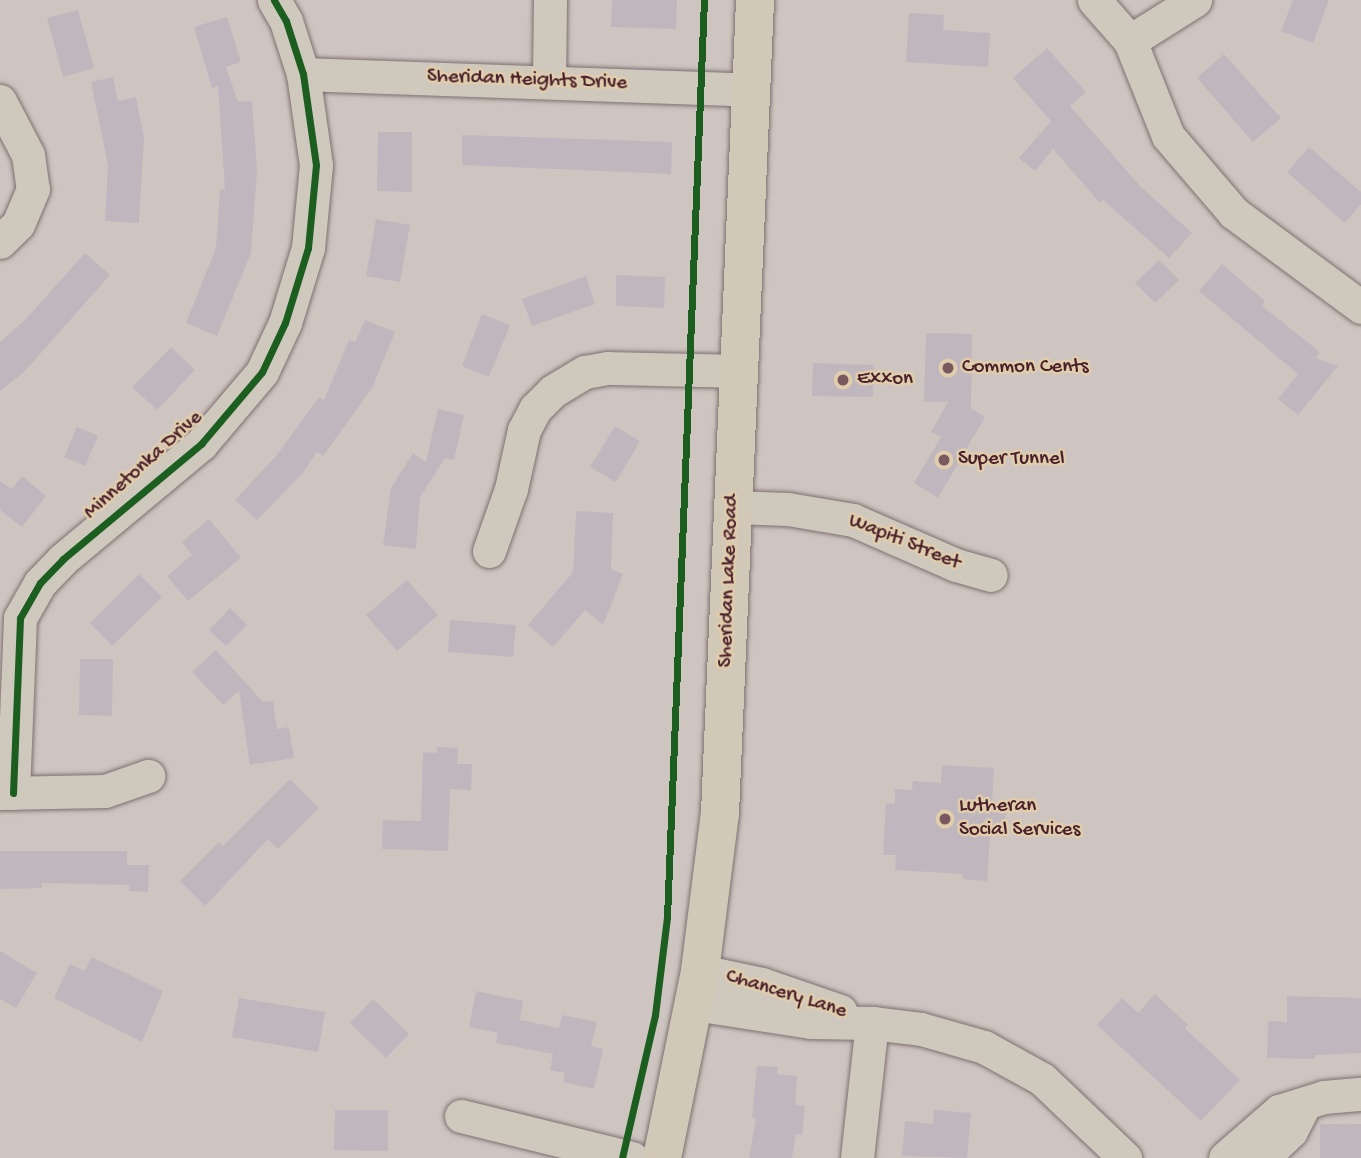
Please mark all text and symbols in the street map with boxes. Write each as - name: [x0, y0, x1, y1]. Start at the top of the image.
- street label: Sheridan Heights Drive: [426, 65, 628, 97]
- place label: Common Cents: [962, 355, 1088, 381]
- marker: Common Cents: [940, 360, 956, 376]
- place label: Exxon: [857, 367, 913, 393]
- marker: Exxon: [835, 372, 851, 388]
- street label: Minnetonka Drive: [79, 406, 209, 526]
- place label: Super Tunnel: [958, 447, 1065, 473]
- marker: Super Tunnel: [936, 452, 952, 468]
- street label: Sheridan Lake Road: [714, 494, 746, 668]
- street label: Wapiti Street: [844, 509, 964, 577]
- place label: Lutheran Social Services: [959, 794, 1080, 844]
- marker: Lutheran Social Services: [937, 811, 953, 827]
- street label: Chancery Lane: [722, 965, 850, 1025]

